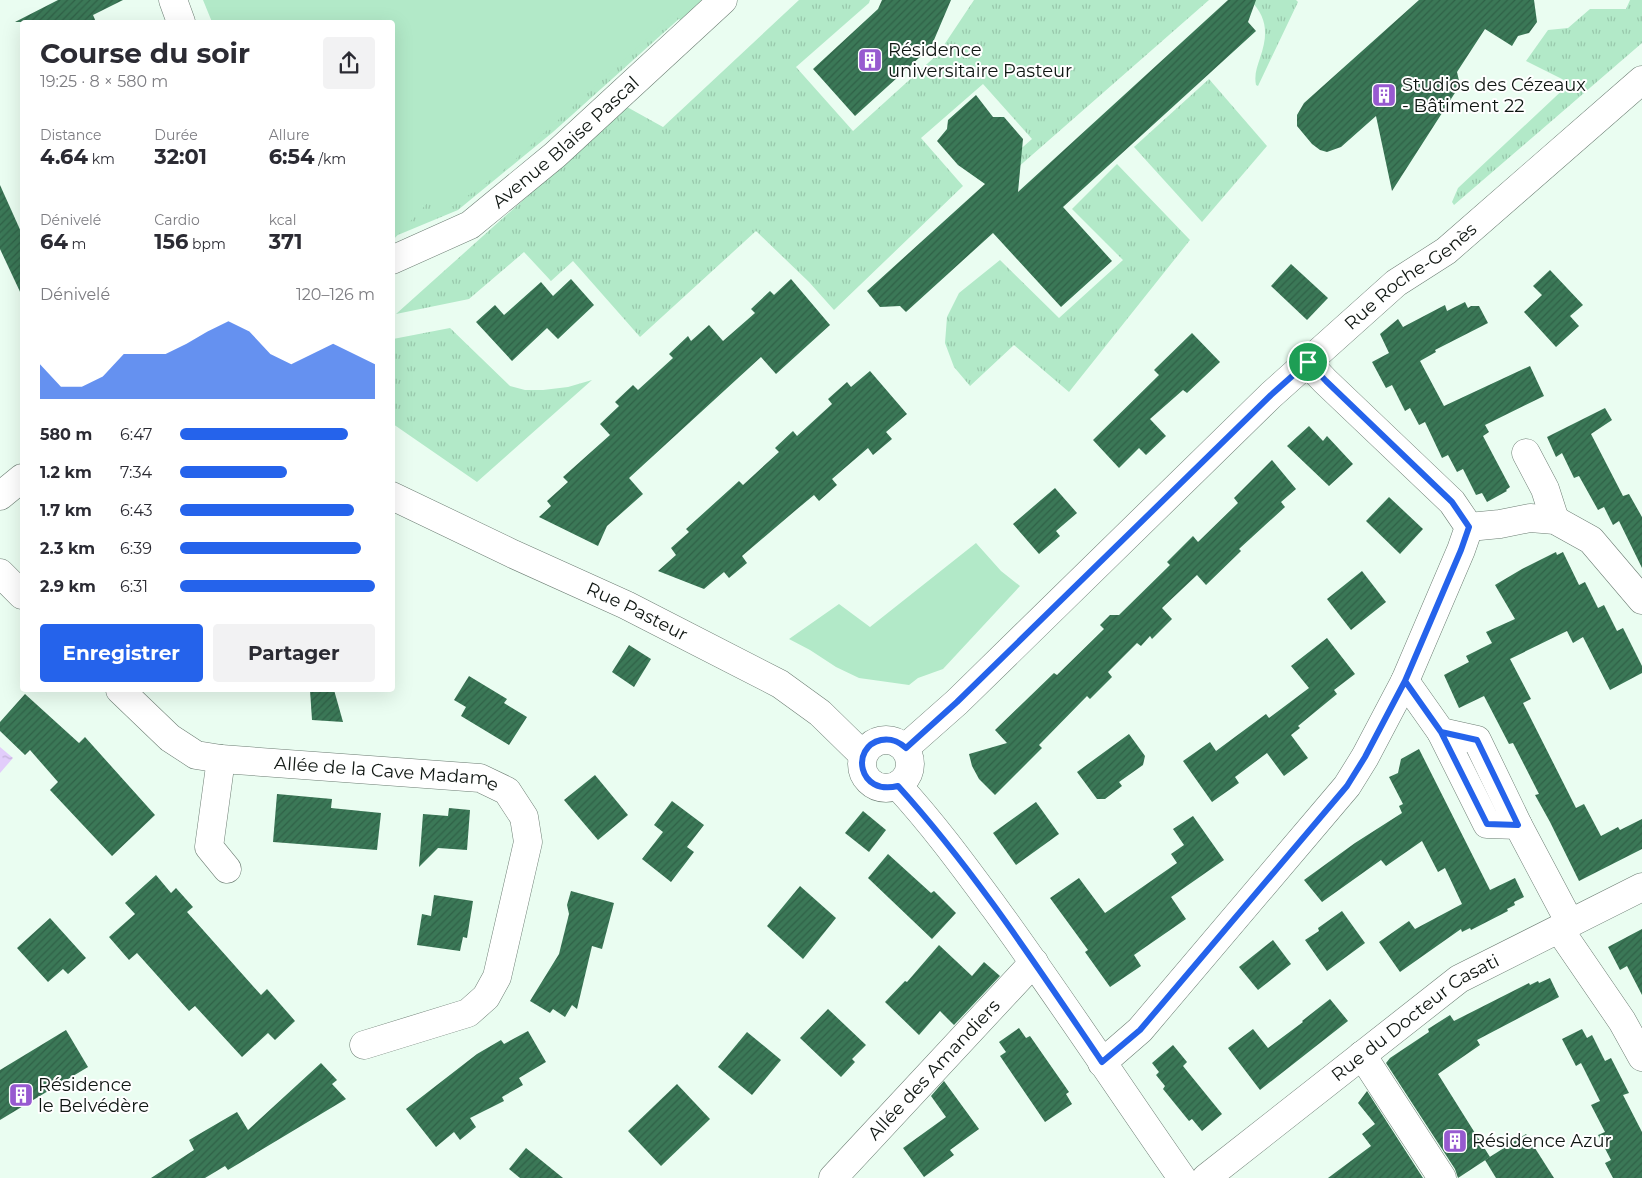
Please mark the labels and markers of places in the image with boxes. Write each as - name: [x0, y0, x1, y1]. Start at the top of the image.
- place label: Résidence universitaire Pasteur: [888, 39, 1072, 82]
- building icon: Résidence universitaire Pasteur: [857, 47, 883, 73]
- place label: Studios des Cézeaux - Bâtiment 22: [1402, 74, 1586, 117]
- building icon: Studios des Cézeaux - Bâtiment 22: [1371, 82, 1397, 108]
- pin: [1287, 341, 1329, 383]
- place label: Résidence le Belvédère: [38, 1074, 149, 1117]
- building icon: Résidence le Belvédère: [8, 1082, 34, 1108]
- building icon: Résidence Azur: [1442, 1128, 1468, 1154]
- place label: Résidence Azur: [1472, 1130, 1612, 1152]

